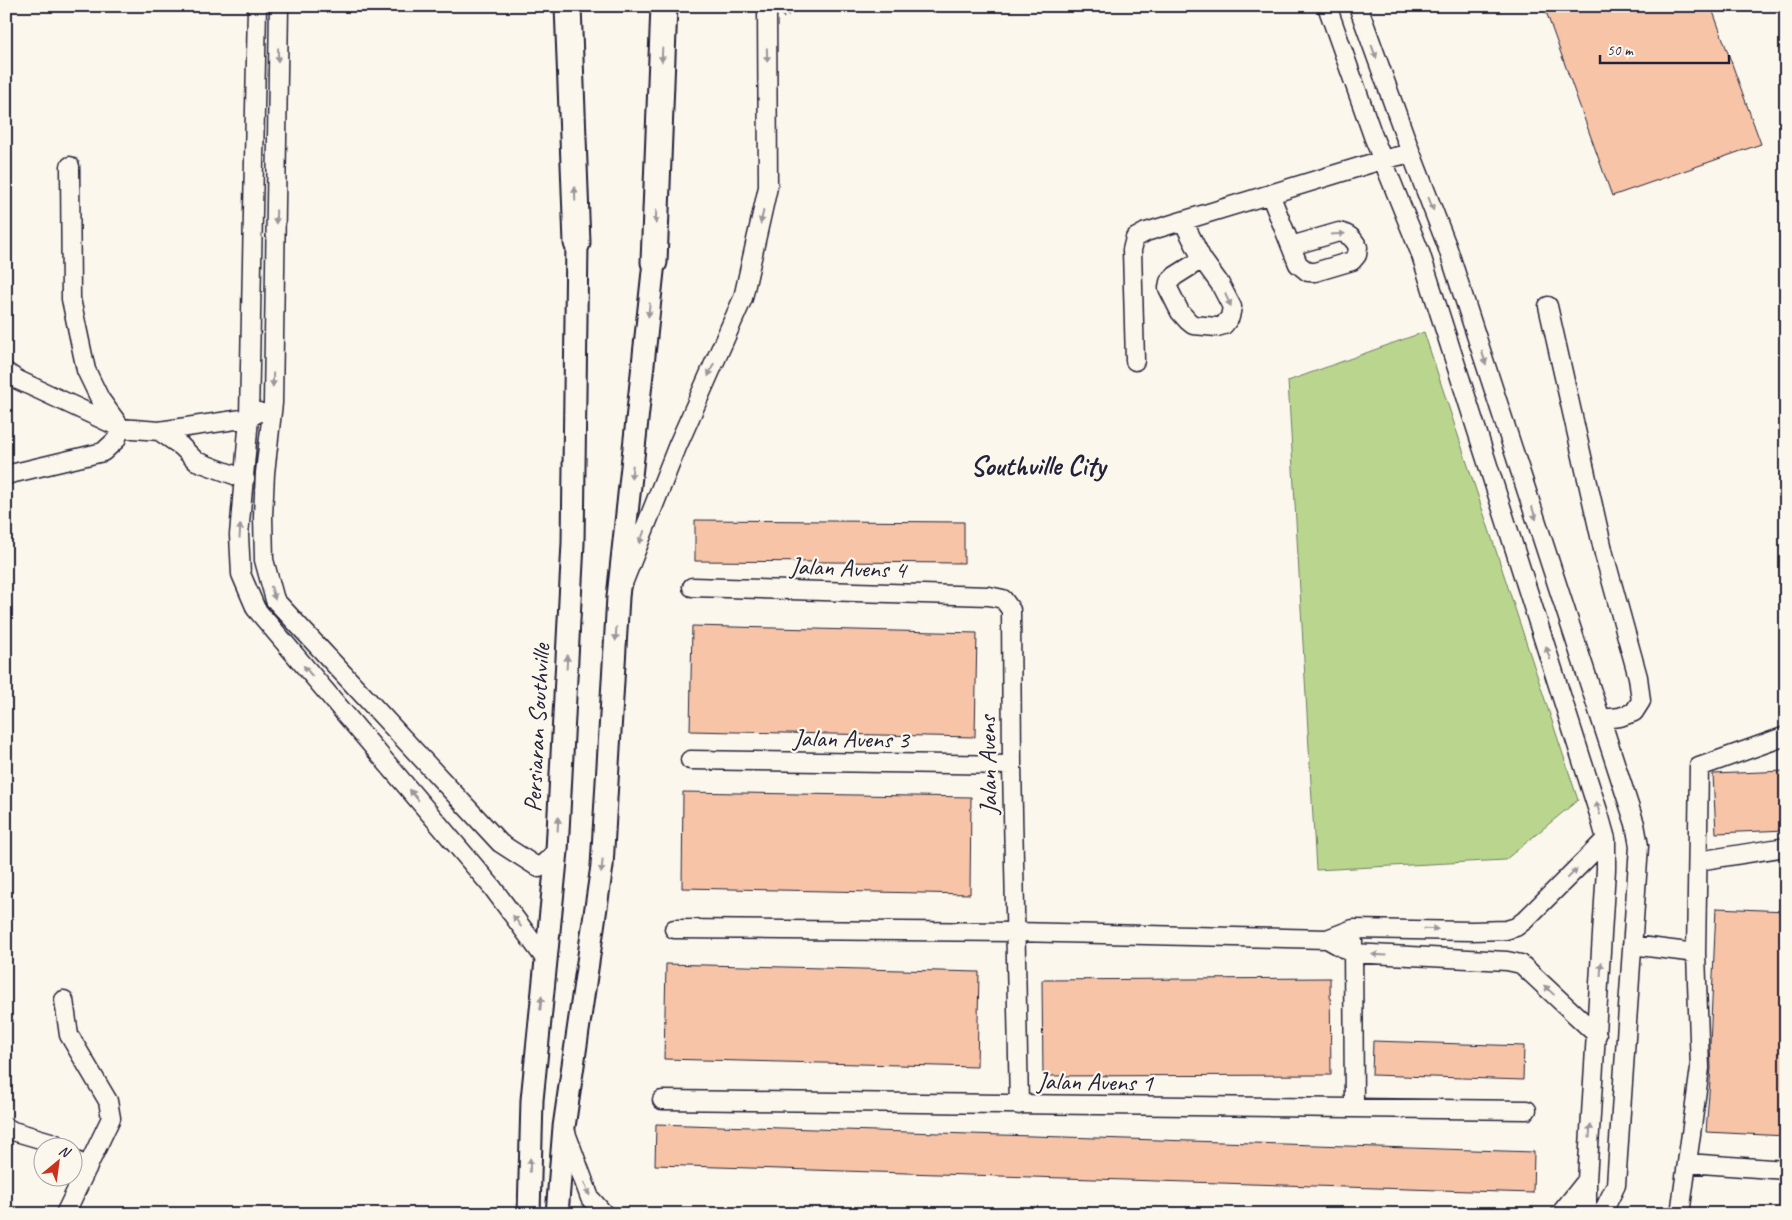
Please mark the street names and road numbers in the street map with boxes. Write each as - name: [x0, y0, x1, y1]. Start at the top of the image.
- street label: Jalan Avens 4: [788, 550, 909, 586]
- street label: Persiaran Southville: [517, 641, 557, 813]
- street label: Jalan Avens: [971, 713, 1005, 816]
- street label: Jalan Avens 3: [792, 722, 911, 756]
- street label: Jalan Avens 1: [1036, 1065, 1155, 1099]

